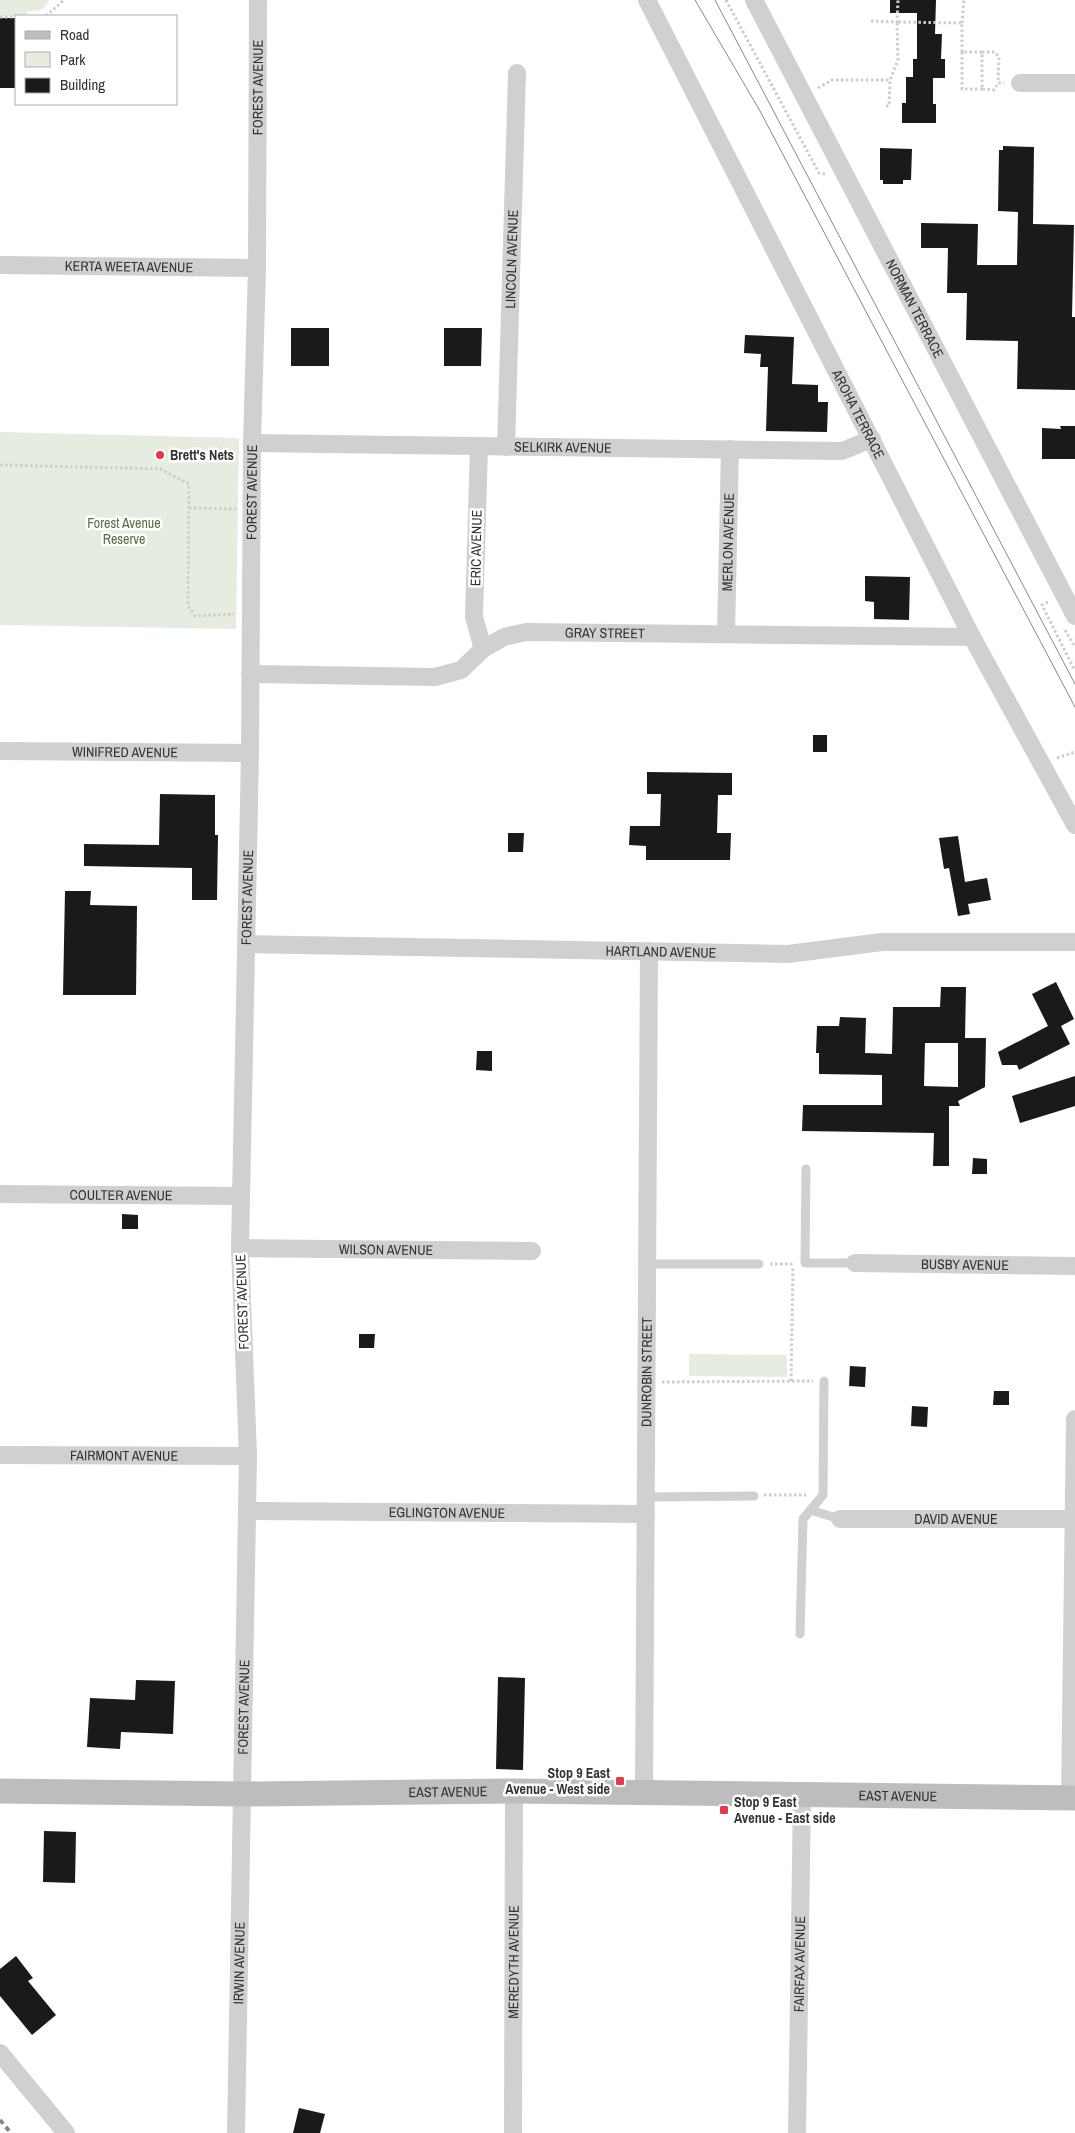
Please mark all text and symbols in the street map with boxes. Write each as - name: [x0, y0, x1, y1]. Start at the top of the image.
- legend: [15, 15, 178, 105]
- text: Road: [60, 24, 89, 45]
- street label: FOREST AVENUE: [248, 40, 267, 135]
- text: Park: [60, 49, 86, 70]
- text: Building: [60, 74, 105, 95]
- street label: LINCOLN AVENUE: [501, 209, 522, 309]
- street label: NORMAN TERRACE: [882, 256, 948, 361]
- street label: KERTA WEETA AVENUE: [65, 257, 193, 276]
- street label: AROHA TERRACE: [828, 366, 889, 462]
- street label: SELKIRK AVENUE: [514, 438, 612, 457]
- street label: FOREST AVENUE: [242, 445, 261, 540]
- place label: Brett's Nets: [170, 446, 234, 464]
- marker: Brett's Nets: [154, 449, 166, 461]
- street label: MERLON AVENUE: [718, 493, 738, 591]
- street label: ERIC AVENUE: [466, 510, 486, 586]
- park label: Forest Avenue Reserve: [87, 514, 161, 548]
- street label: GRAY STREET: [565, 623, 645, 642]
- street label: WINIFRED AVENUE: [72, 743, 178, 761]
- street label: FOREST AVENUE: [237, 849, 257, 945]
- street label: HARTLAND AVENUE: [605, 942, 716, 962]
- street label: COULTER AVENUE: [69, 1186, 173, 1204]
- street label: WILSON AVENUE: [339, 1240, 433, 1259]
- street label: FOREST AVENUE: [231, 1254, 253, 1350]
- street label: BUSBY AVENUE: [921, 1255, 1009, 1274]
- street label: DUNROBIN STREET: [637, 1317, 656, 1427]
- street label: FAIRMONT AVENUE: [70, 1446, 178, 1465]
- street label: EGLINGTON AVENUE: [389, 1503, 505, 1522]
- street label: DAVID AVENUE: [914, 1510, 998, 1528]
- street label: FOREST AVENUE: [234, 1659, 253, 1755]
- place label: Stop 9 East Avenue - West side: [505, 1764, 610, 1798]
- marker: Stop 9 East Avenue - West side: [614, 1775, 626, 1787]
- street label: EAST AVENUE: [408, 1782, 487, 1801]
- street label: EAST AVENUE: [858, 1786, 937, 1805]
- place label: Stop 9 East Avenue - East side: [734, 1793, 836, 1827]
- marker: Stop 9 East Avenue - East side: [718, 1804, 730, 1816]
- street label: MEREDYTH AVENUE: [504, 1905, 523, 2019]
- street label: FAIRFAX AVENUE: [790, 1916, 809, 2012]
- street label: IRWIN AVENUE: [229, 1922, 249, 2005]

